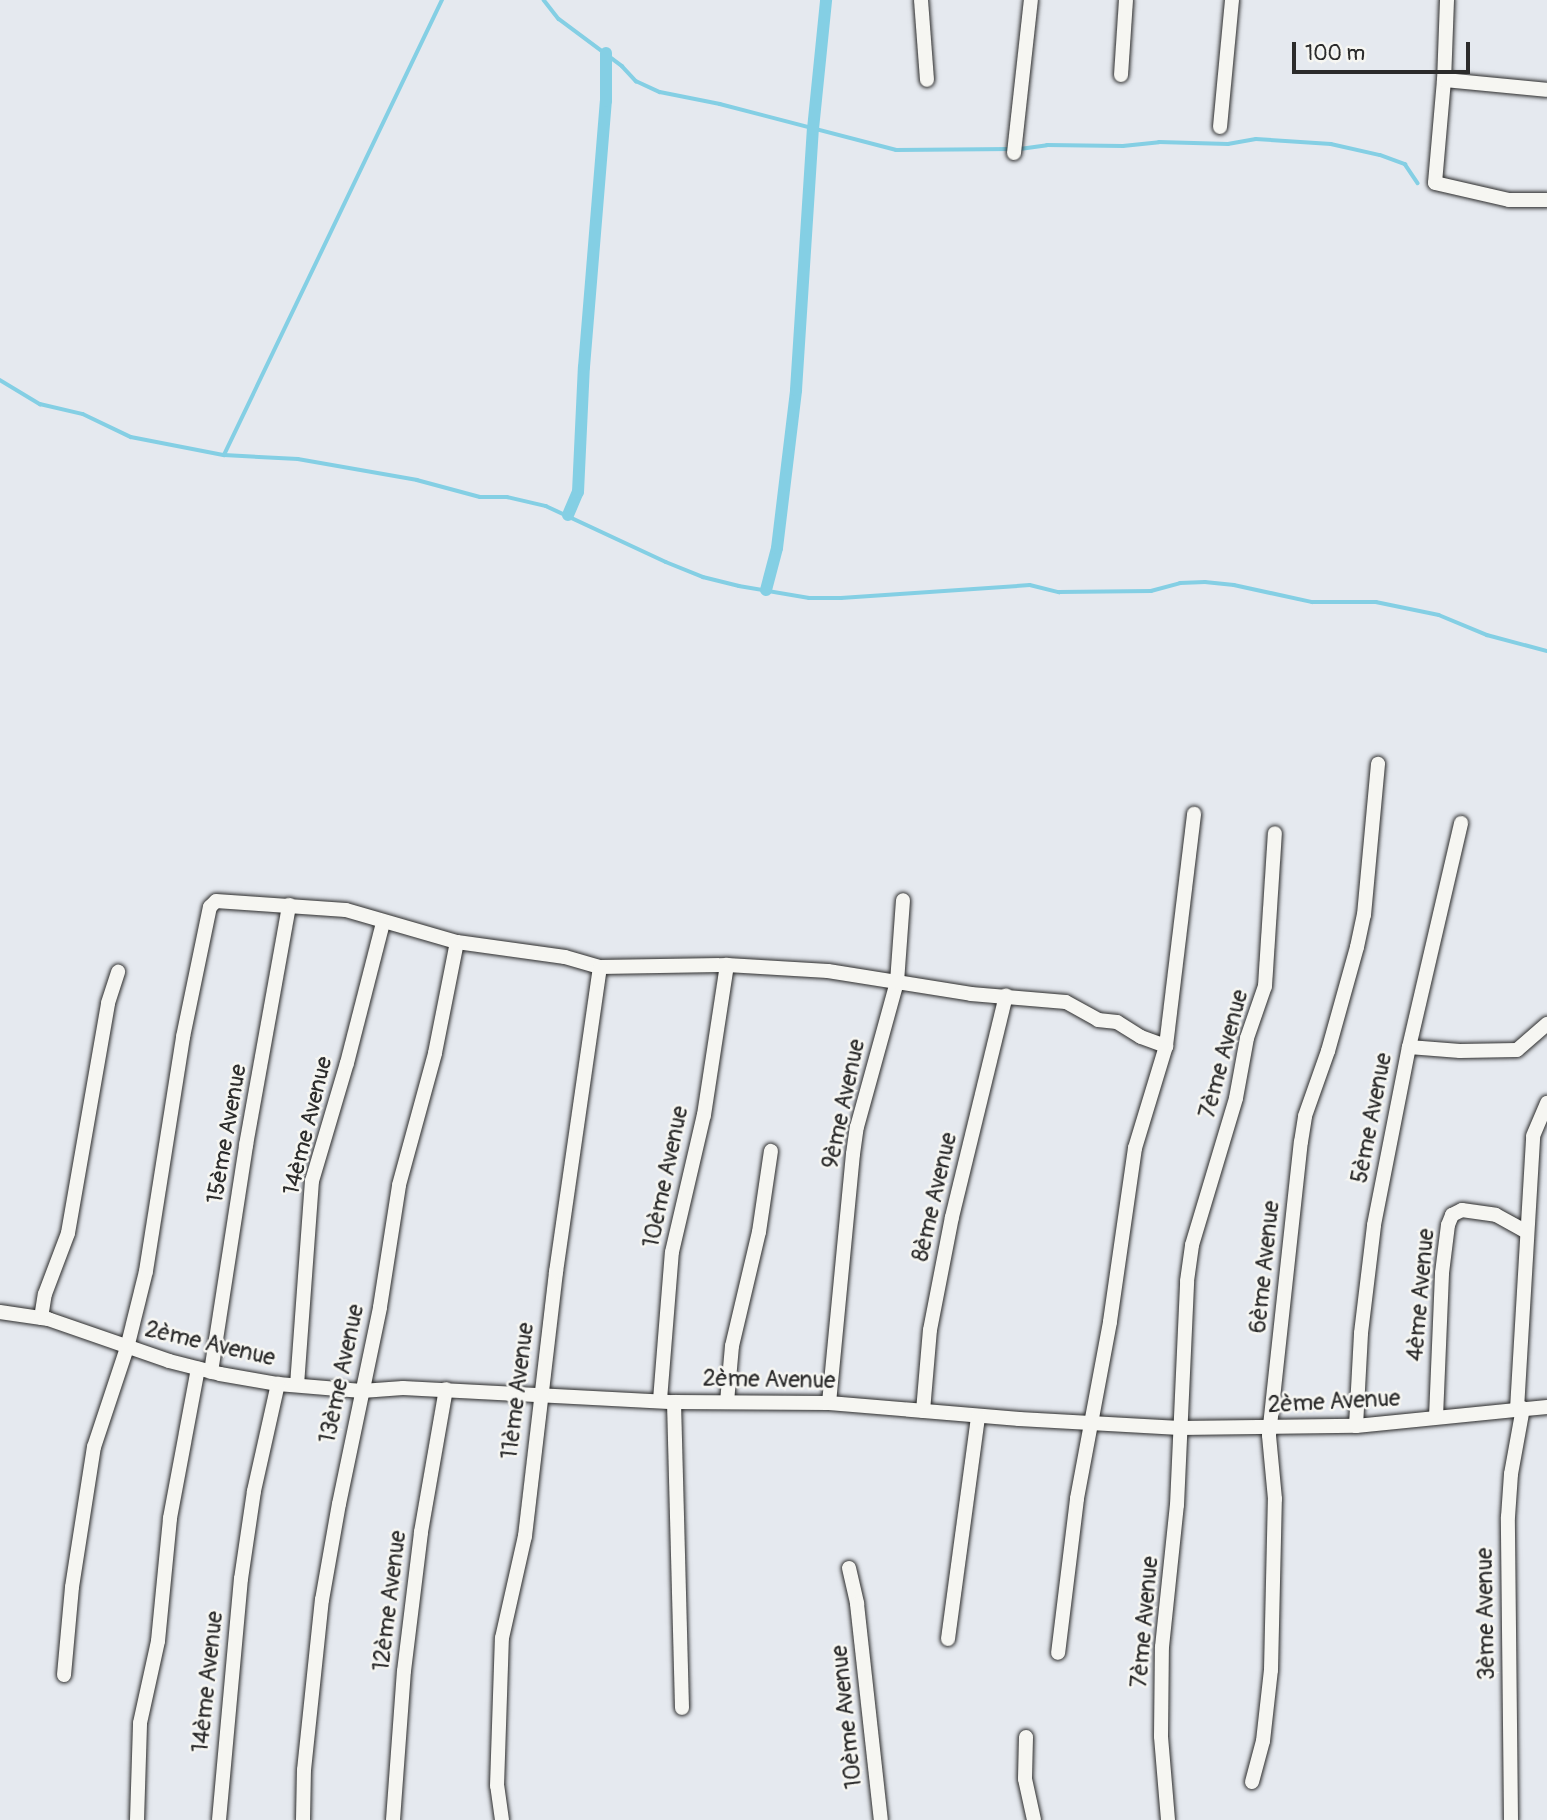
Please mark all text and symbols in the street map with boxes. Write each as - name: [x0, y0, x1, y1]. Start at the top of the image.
- scale bar: [1295, 28, 1474, 72]
- text: 100 m: [1305, 40, 1365, 67]
- street label: 7ème Avenue: [1194, 987, 1254, 1121]
- street label: 9ème Avenue: [817, 1037, 871, 1171]
- street label: 5ème Avenue: [1346, 1050, 1398, 1186]
- street label: 14ème Avenue: [277, 1054, 339, 1198]
- street label: 15ème Avenue: [201, 1062, 253, 1206]
- street label: 10ème Avenue: [637, 1104, 695, 1250]
- street label: 8ème Avenue: [907, 1130, 963, 1264]
- street label: 6ème Avenue: [1244, 1199, 1286, 1335]
- street label: 4ème Avenue: [1401, 1228, 1441, 1362]
- street label: 13ème Avenue: [314, 1302, 370, 1446]
- street label: 2ème Avenue: [142, 1316, 278, 1372]
- street label: 11ème Avenue: [496, 1321, 540, 1461]
- street label: 2ème Avenue: [702, 1365, 836, 1395]
- street label: 2ème Avenue: [1267, 1385, 1401, 1419]
- street label: 12ème Avenue: [368, 1529, 412, 1673]
- street label: 3ème Avenue: [1471, 1547, 1501, 1681]
- street label: 7ème Avenue: [1126, 1555, 1164, 1689]
- street label: 14ème Avenue: [187, 1610, 229, 1754]
- street label: 10ème Avenue: [826, 1644, 868, 1790]

